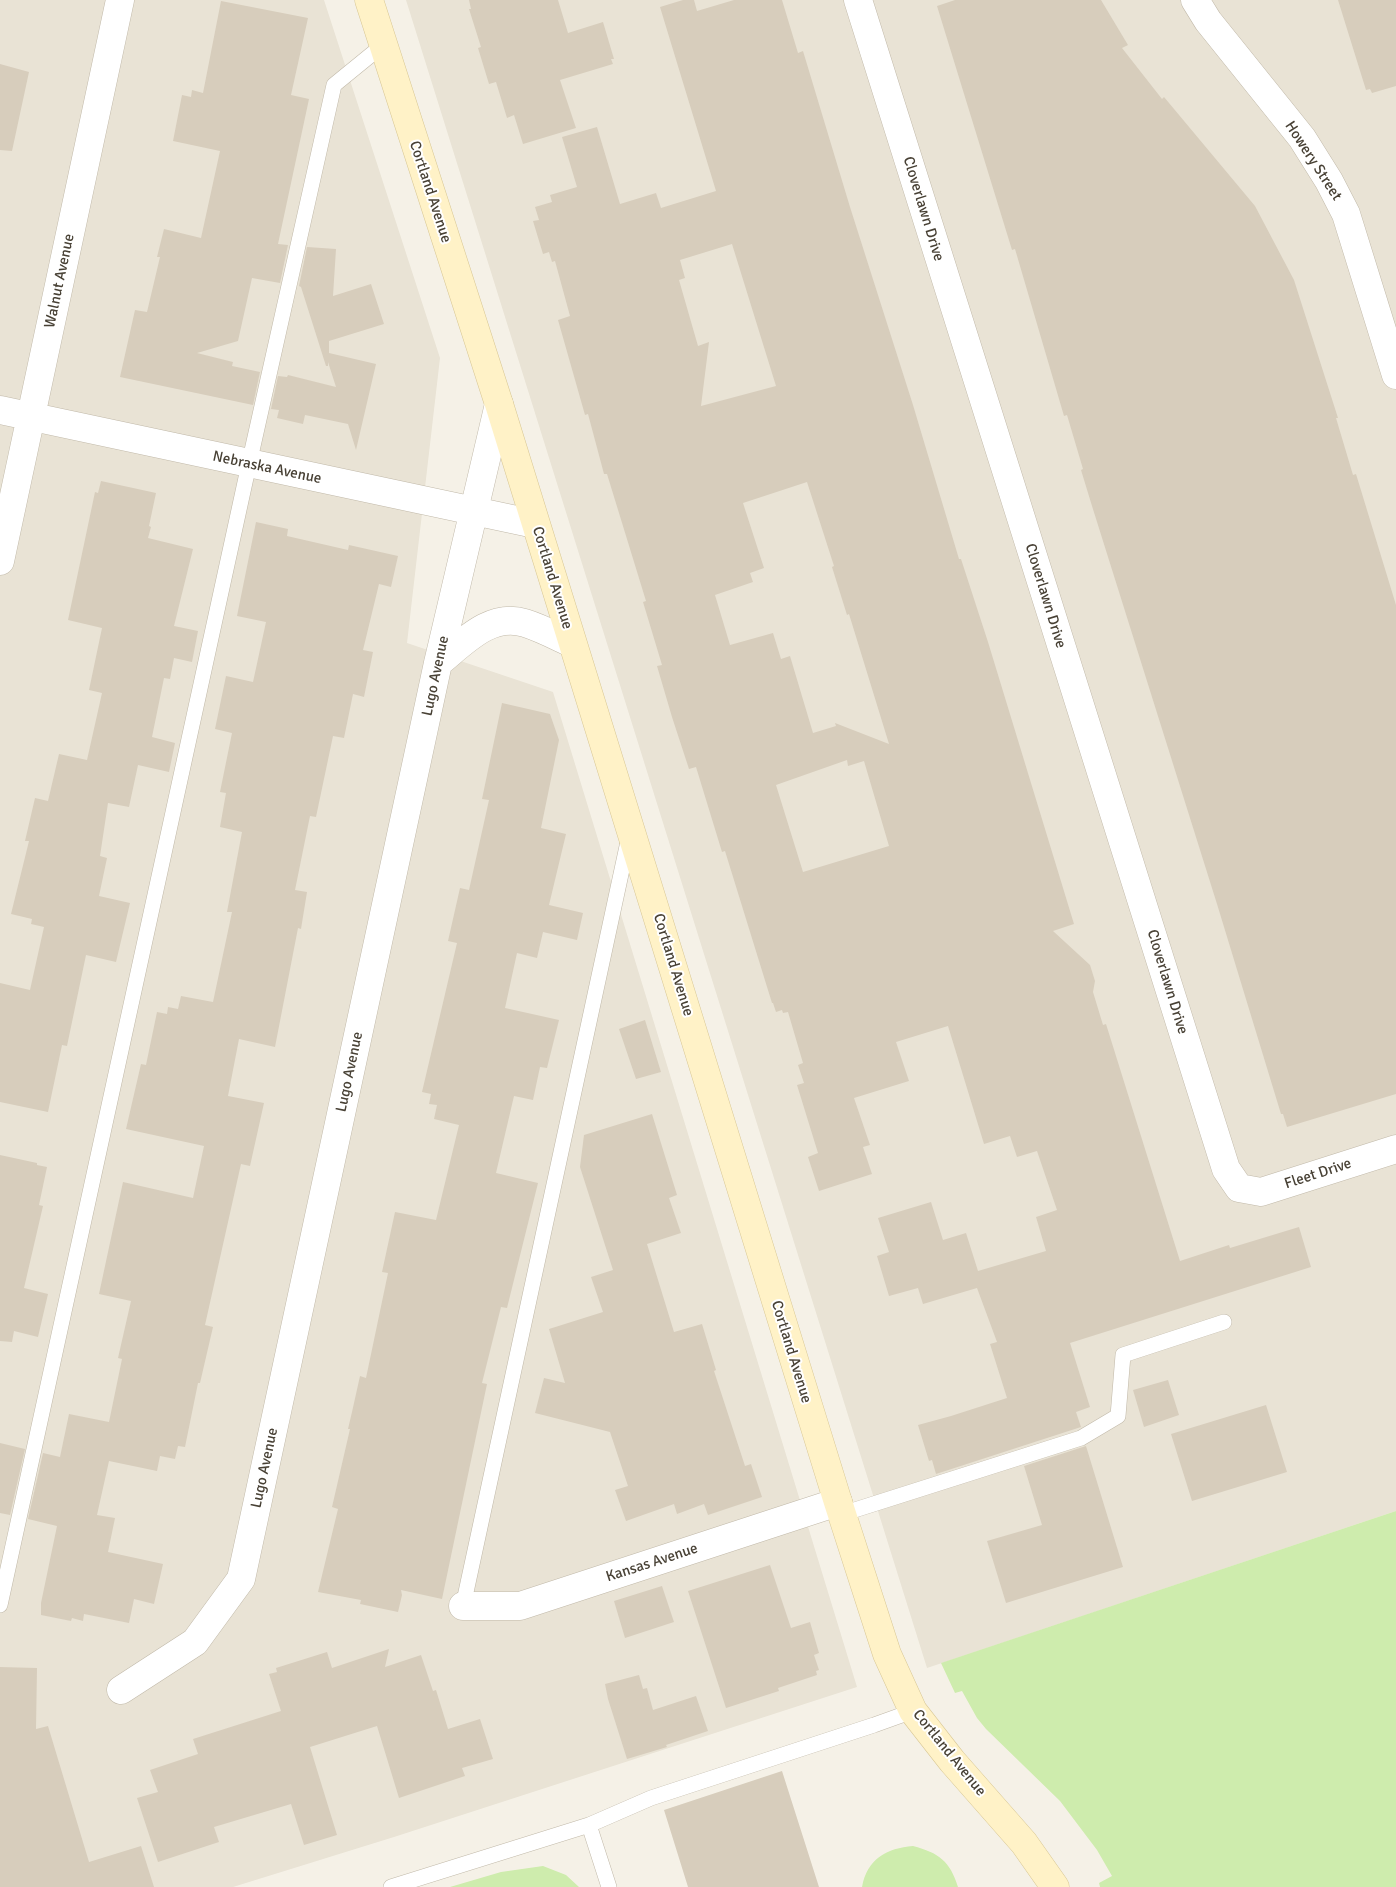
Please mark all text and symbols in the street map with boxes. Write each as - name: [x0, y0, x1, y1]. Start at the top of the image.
- street label: Howery Street: [1281, 118, 1345, 204]
- street label: Cortland Avenue: [405, 139, 455, 245]
- street label: Cloverlawn Drive: [899, 155, 947, 263]
- street label: Walnut Avenue: [41, 232, 79, 330]
- street label: Nebraska Avenue: [211, 448, 323, 488]
- street label: Cortland Avenue: [528, 525, 576, 631]
- street label: Cloverlawn Drive: [1021, 542, 1069, 650]
- street label: Lugo Avenue: [419, 634, 453, 718]
- street label: Cortland Avenue: [649, 912, 697, 1018]
- street label: Cloverlawn Drive: [1143, 928, 1191, 1036]
- street label: Lugo Avenue: [333, 1030, 367, 1114]
- street label: Fleet Drive: [1282, 1155, 1354, 1193]
- street label: Cortland Avenue: [767, 1299, 815, 1405]
- street label: Lugo Avenue: [248, 1426, 282, 1510]
- street label: Kansas Avenue: [604, 1540, 700, 1586]
- street label: Cortland Avenue: [909, 1706, 989, 1800]

